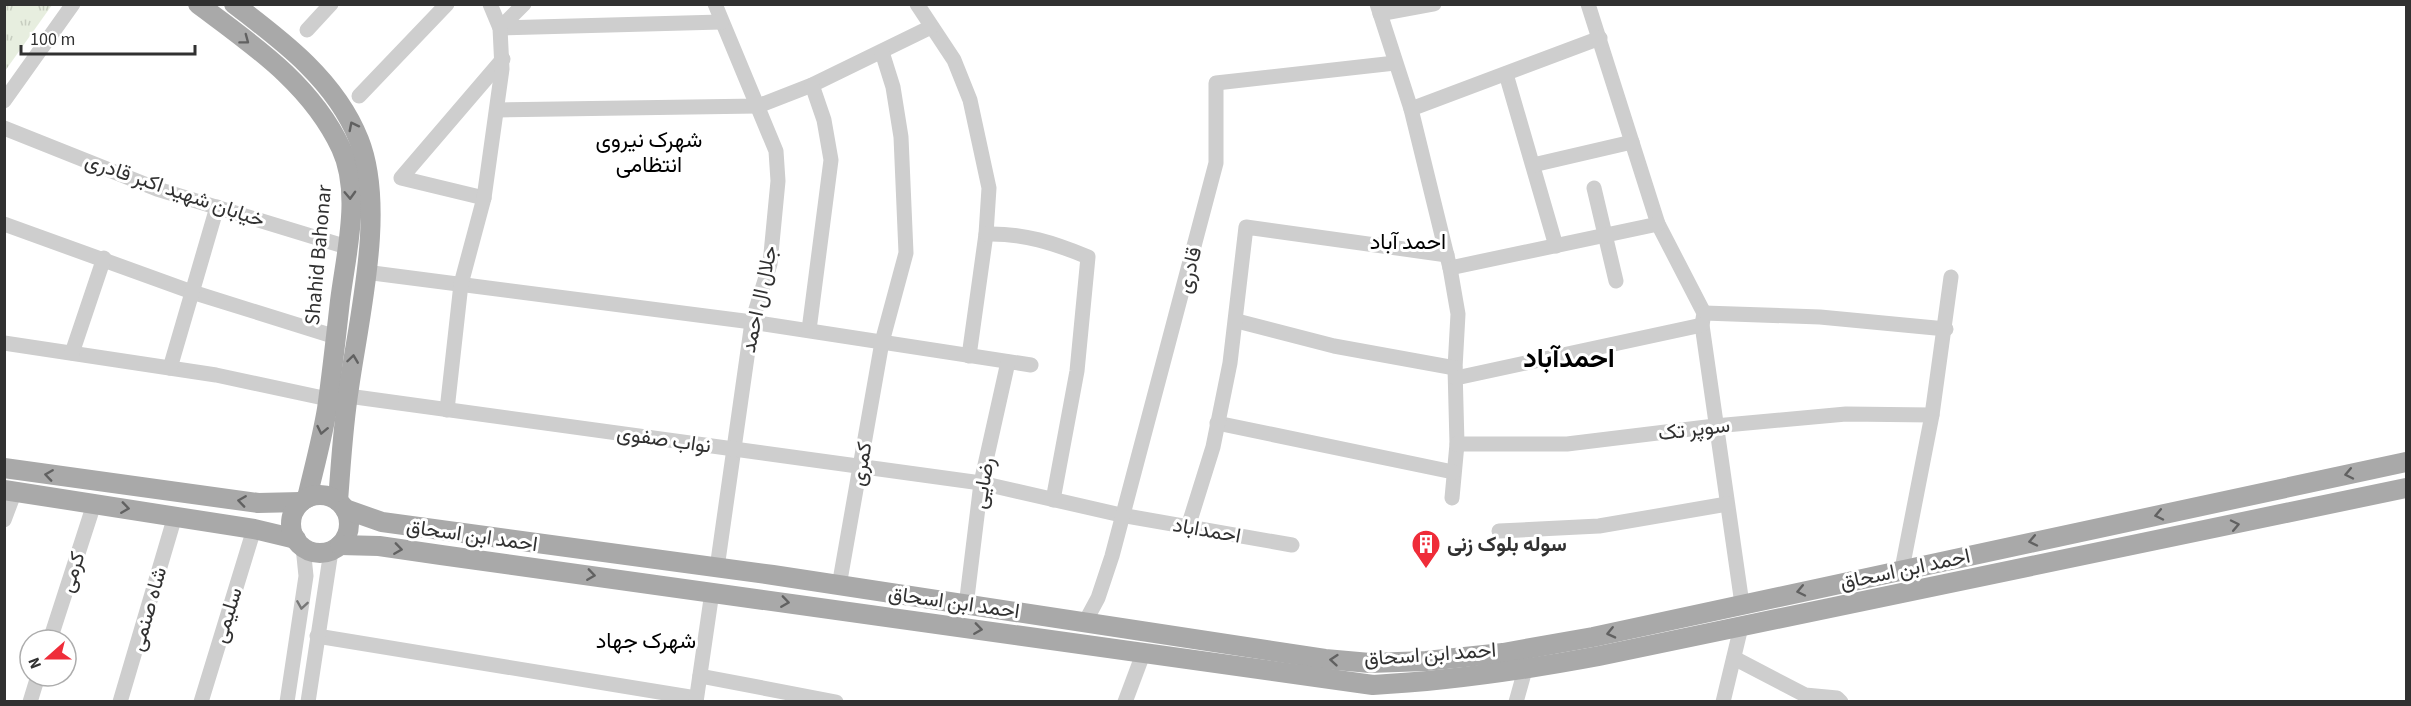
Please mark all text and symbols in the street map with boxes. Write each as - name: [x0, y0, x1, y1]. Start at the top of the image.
- scale bar: [21, 18, 195, 56]
- text: 100 m: [30, 27, 75, 52]
- one-way arrow: [238, 32, 249, 43]
- one-way arrow: [348, 122, 360, 133]
- district label: شهرک نیروی انتظامی: [596, 124, 702, 181]
- street label: خیابان شهید اکبر قادری: [81, 145, 269, 235]
- street label: Shahid Bahonar: [297, 183, 339, 326]
- one-way arrow: [344, 191, 356, 200]
- district label: احمد آباد: [1370, 226, 1446, 258]
- street label: جلال ال احمد: [733, 243, 785, 355]
- street label: قادری: [1169, 243, 1209, 297]
- district label: احمدآباد: [1523, 339, 1615, 378]
- one-way arrow: [346, 355, 358, 364]
- street label: سوپر تک: [1656, 410, 1732, 448]
- street label: نواب صفوی: [615, 418, 713, 460]
- one-way arrow: [316, 425, 329, 435]
- street label: کمری: [842, 440, 880, 488]
- street label: رضایی: [964, 455, 1002, 511]
- one-way arrow: [2345, 467, 2355, 480]
- one-way arrow: [45, 469, 54, 481]
- one-way arrow: [238, 496, 247, 508]
- one-way arrow: [120, 502, 129, 514]
- one-way arrow: [2154, 507, 2164, 520]
- street label: احمداباد: [1171, 509, 1243, 551]
- street label: احمد ابن اسحاق: [404, 511, 540, 559]
- one-way arrow: [2230, 519, 2240, 532]
- building icon: سوله بلوک زنی: [1410, 528, 1442, 570]
- place label: سوله بلوک زنی: [1447, 529, 1567, 559]
- one-way arrow: [2028, 534, 2038, 547]
- street label: احمد ابن اسحاق: [1837, 541, 1973, 597]
- one-way arrow: [394, 542, 403, 555]
- street label: کرمی: [51, 548, 93, 596]
- street label: شاه صنمی: [122, 563, 174, 655]
- one-way arrow: [587, 569, 596, 581]
- street label: احمد ابن اسحاق: [886, 578, 1022, 626]
- street label: سلیمی: [204, 583, 250, 647]
- one-way arrow: [1796, 584, 1806, 597]
- one-way arrow: [780, 595, 789, 607]
- one-way arrow: [296, 600, 308, 610]
- one-way arrow: [973, 623, 982, 635]
- district label: شهرک جهاد: [596, 625, 696, 657]
- one-way arrow: [1606, 626, 1616, 639]
- north arrow: [18, 628, 78, 688]
- street label: احمد ابن اسحاق: [1363, 634, 1497, 674]
- text: N: [23, 654, 47, 672]
- one-way arrow: [1330, 654, 1339, 667]

